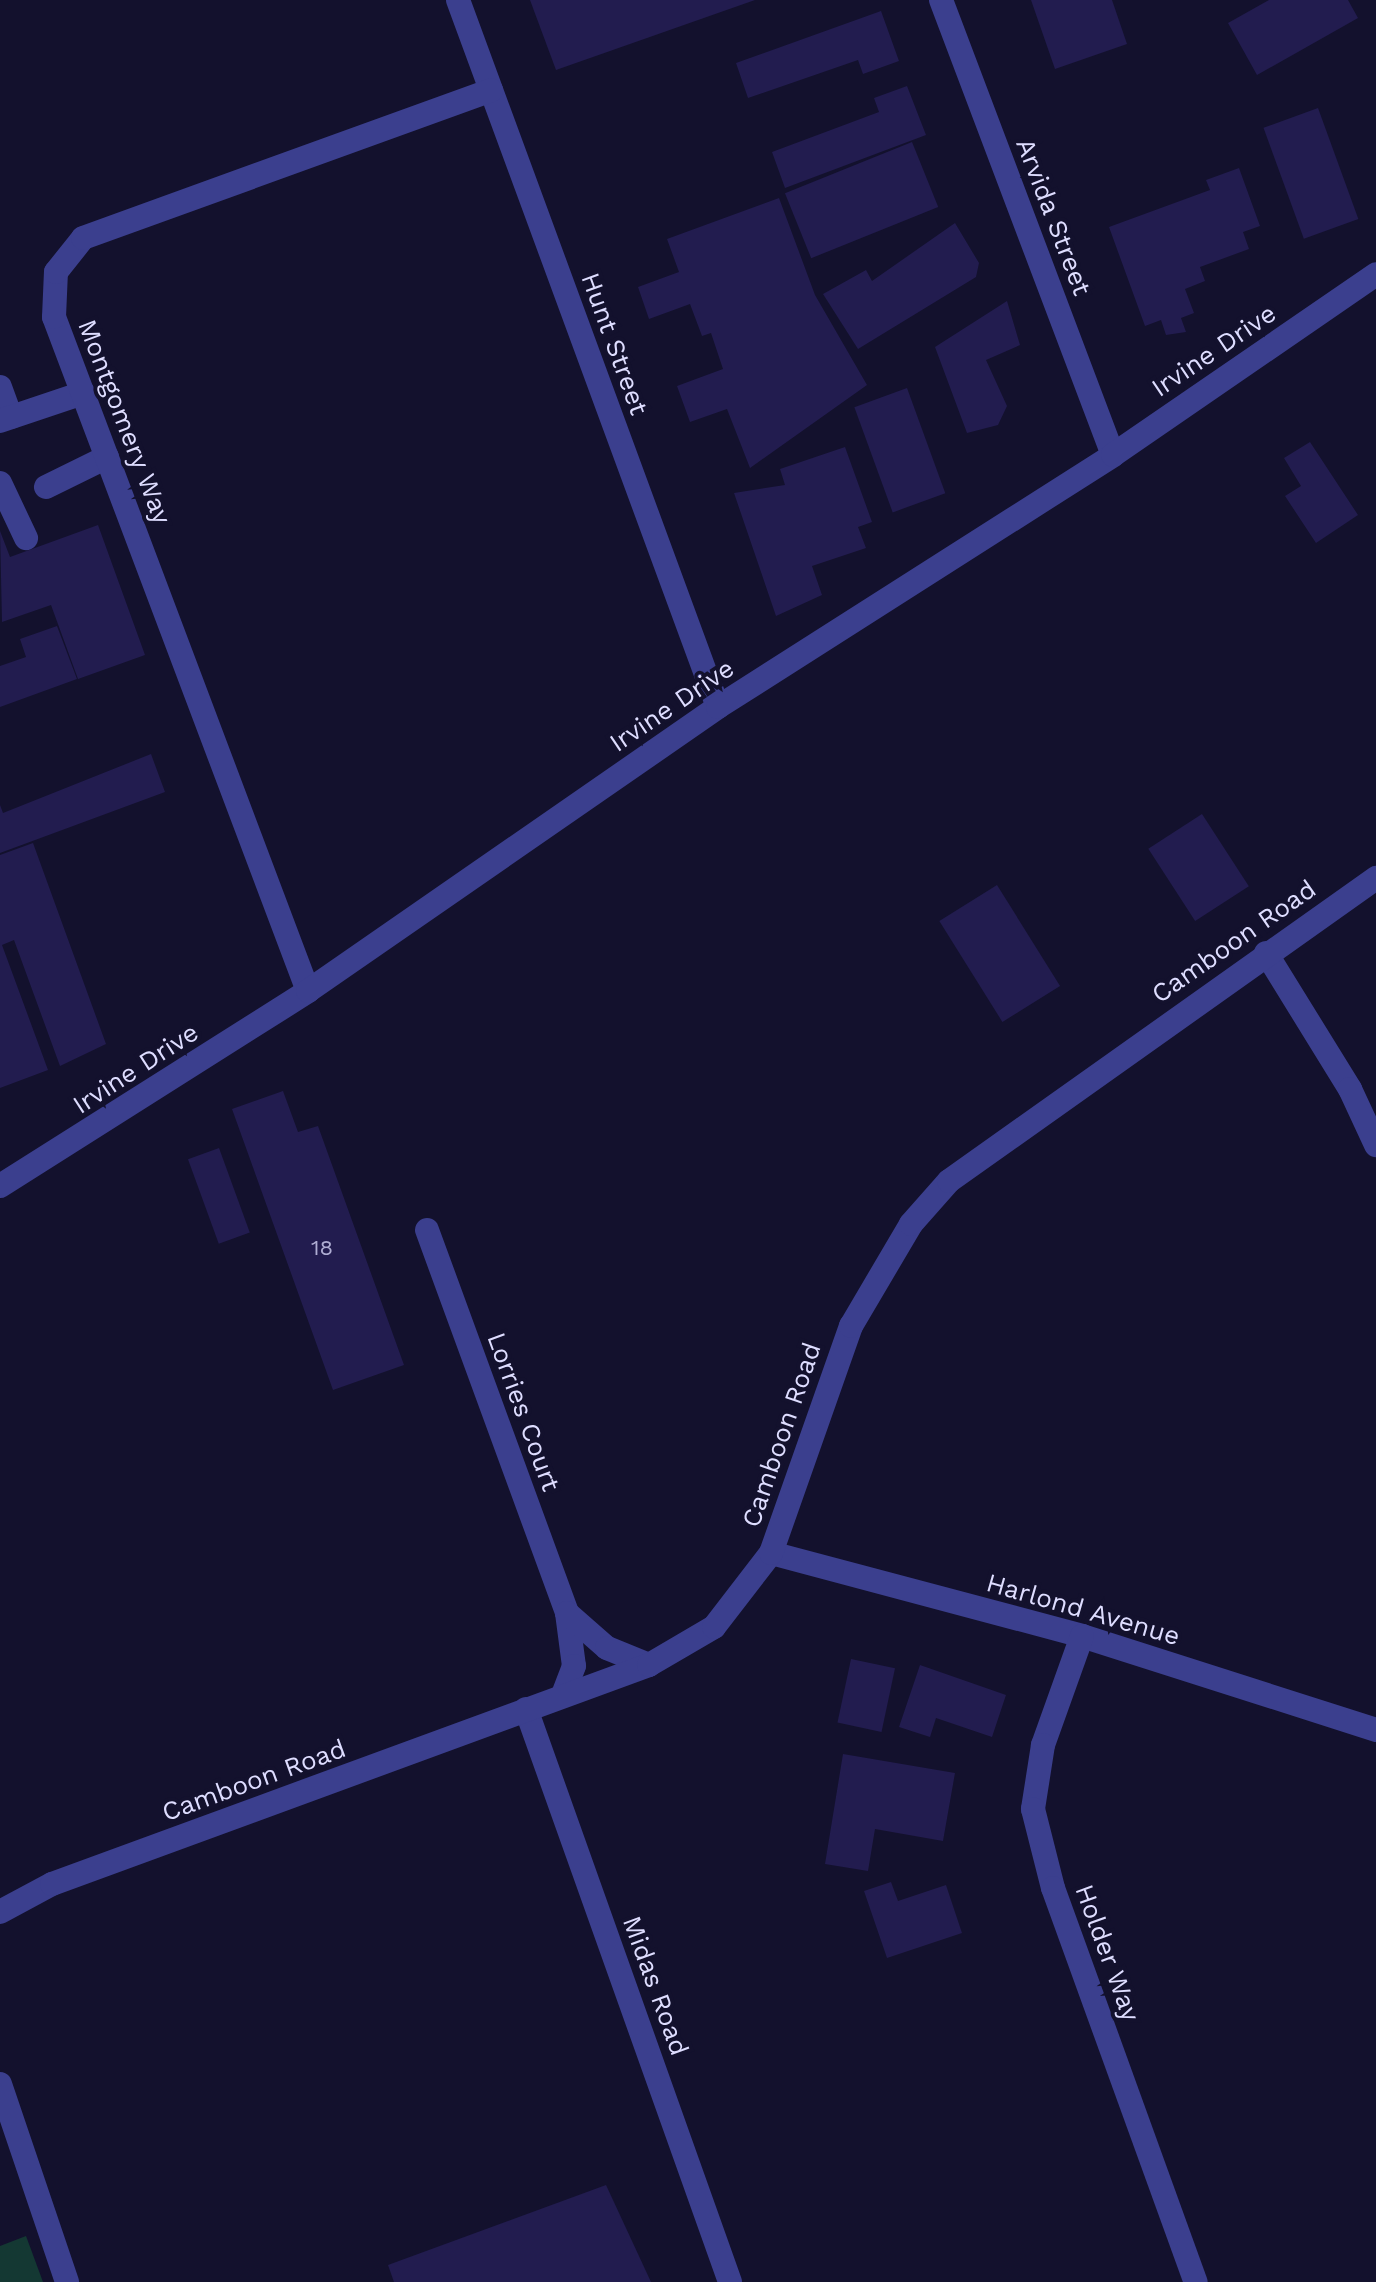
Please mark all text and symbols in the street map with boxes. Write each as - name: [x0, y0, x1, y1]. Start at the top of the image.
- street label: Arvida Street: [1009, 134, 1097, 300]
- street label: Hunt Street: [574, 269, 654, 419]
- street label: Irvine Drive: [1146, 298, 1282, 404]
- street label: Montgomery Way: [70, 315, 178, 529]
- street label: Irvine Drive: [604, 653, 740, 759]
- street label: Camboon Road: [1146, 874, 1322, 1010]
- street label: Irvine Drive: [67, 1017, 205, 1121]
- house number: 18: [311, 1235, 333, 1261]
- street label: Lorries Court: [480, 1328, 566, 1496]
- street label: Camboon Road: [736, 1339, 828, 1531]
- street label: Harlond Avenue: [982, 1567, 1184, 1653]
- street label: Camboon Road: [158, 1733, 350, 1829]
- street label: Holder Way: [1068, 1880, 1146, 2026]
- street label: Midas Road: [615, 1912, 695, 2060]

